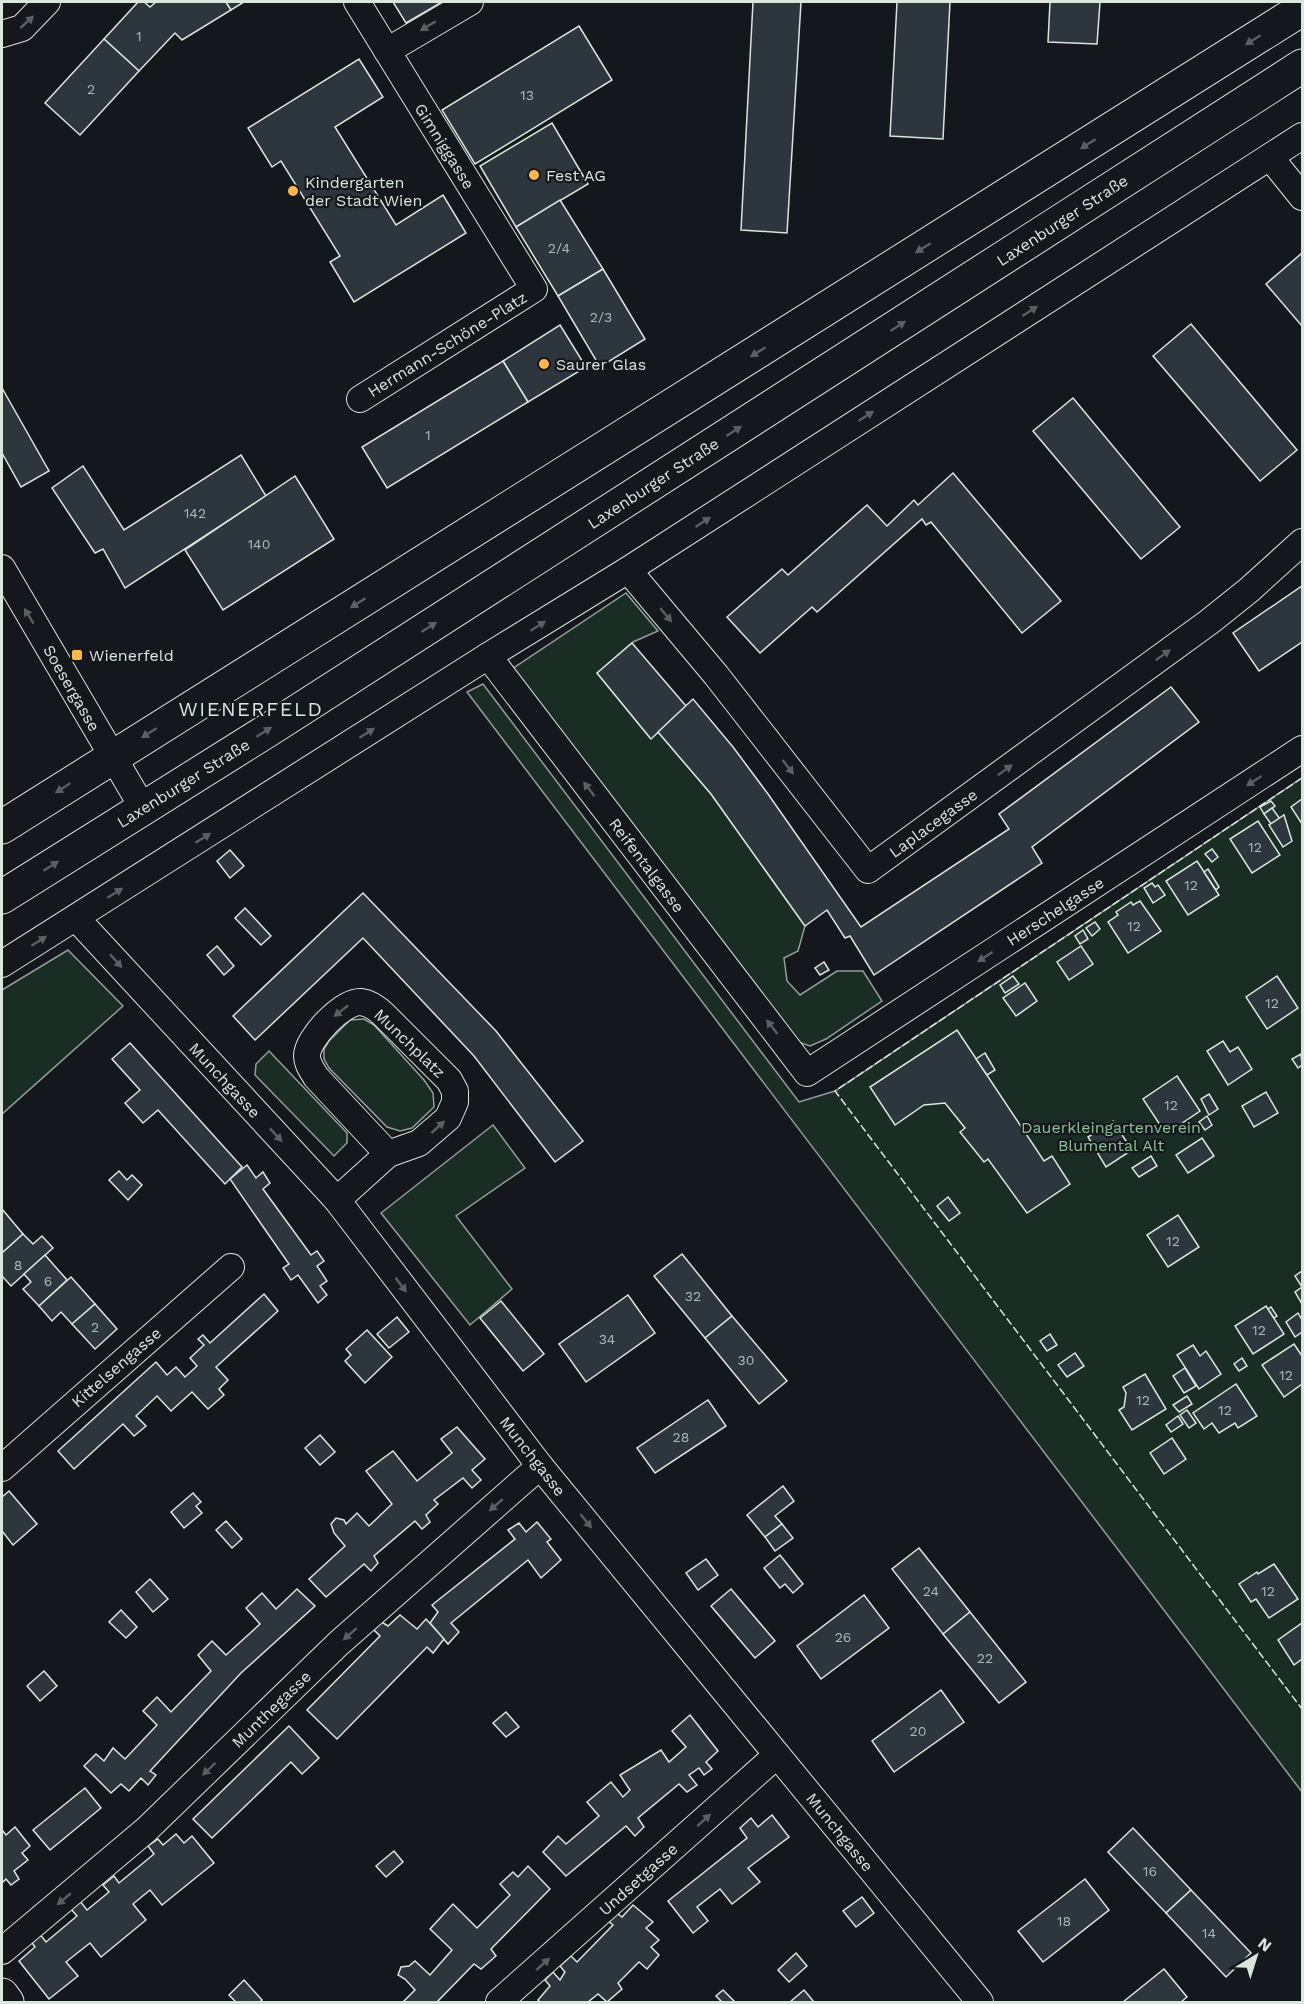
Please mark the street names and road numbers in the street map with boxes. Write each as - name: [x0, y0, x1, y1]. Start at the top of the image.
- street label: Gimniggasse: [411, 100, 478, 193]
- street label: Laxenburger Straße: [993, 171, 1132, 270]
- street label: Hermann-Schöne-Platz: [364, 288, 530, 401]
- street label: Laxenburger Straße: [584, 434, 723, 533]
- street label: Soesergasse: [39, 642, 104, 735]
- street label: Laxenburger Straße: [113, 735, 253, 832]
- street label: Laplacegasse: [885, 785, 981, 862]
- street label: Reifentalgasse: [605, 814, 688, 916]
- street label: Herschelgasse: [1003, 873, 1107, 950]
- street label: Munchplatz: [370, 1005, 449, 1082]
- street label: Munchgasse: [185, 1039, 264, 1122]
- street label: Kittelsengasse: [68, 1323, 165, 1411]
- street label: Munchgasse: [496, 1413, 570, 1500]
- street label: Munthegasse: [228, 1667, 315, 1752]
- street label: Munchgasse: [802, 1789, 877, 1876]
- street label: Undsetgasse: [595, 1839, 681, 1920]

